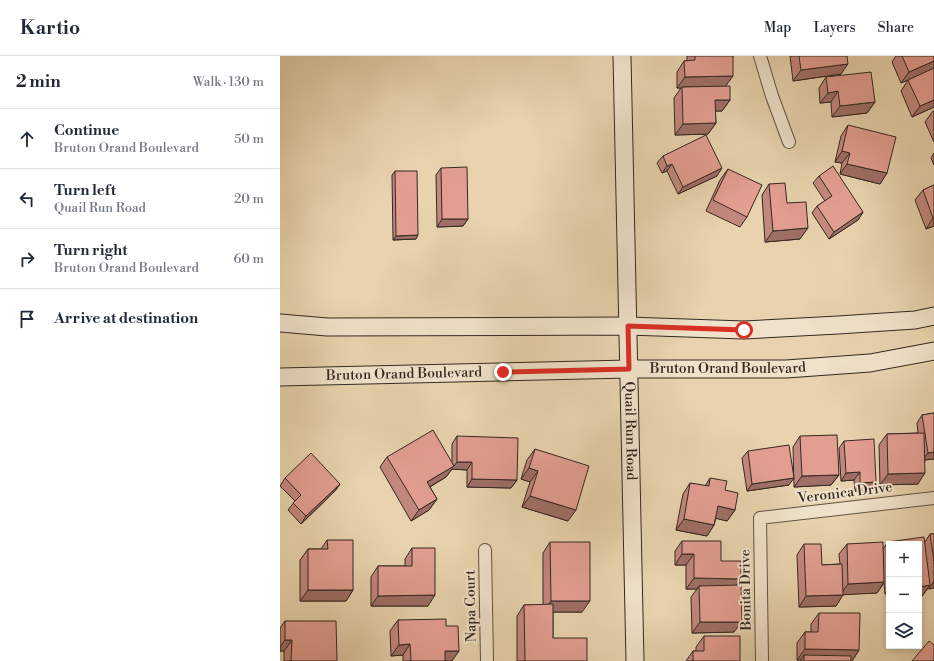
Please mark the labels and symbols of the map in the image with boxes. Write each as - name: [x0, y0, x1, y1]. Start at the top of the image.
- route start: [735, 321, 753, 339]
- street label: Bruton Orand Boulevard: [649, 359, 807, 378]
- street label: Bruton Orand Boulevard: [325, 363, 482, 385]
- route end: [494, 363, 512, 381]
- street label: Quail Run Road: [620, 381, 640, 481]
- street label: Veronica Drive: [796, 478, 893, 508]
- street label: Bonita Drive: [736, 549, 756, 632]
- street label: Napa Court: [461, 570, 481, 642]

